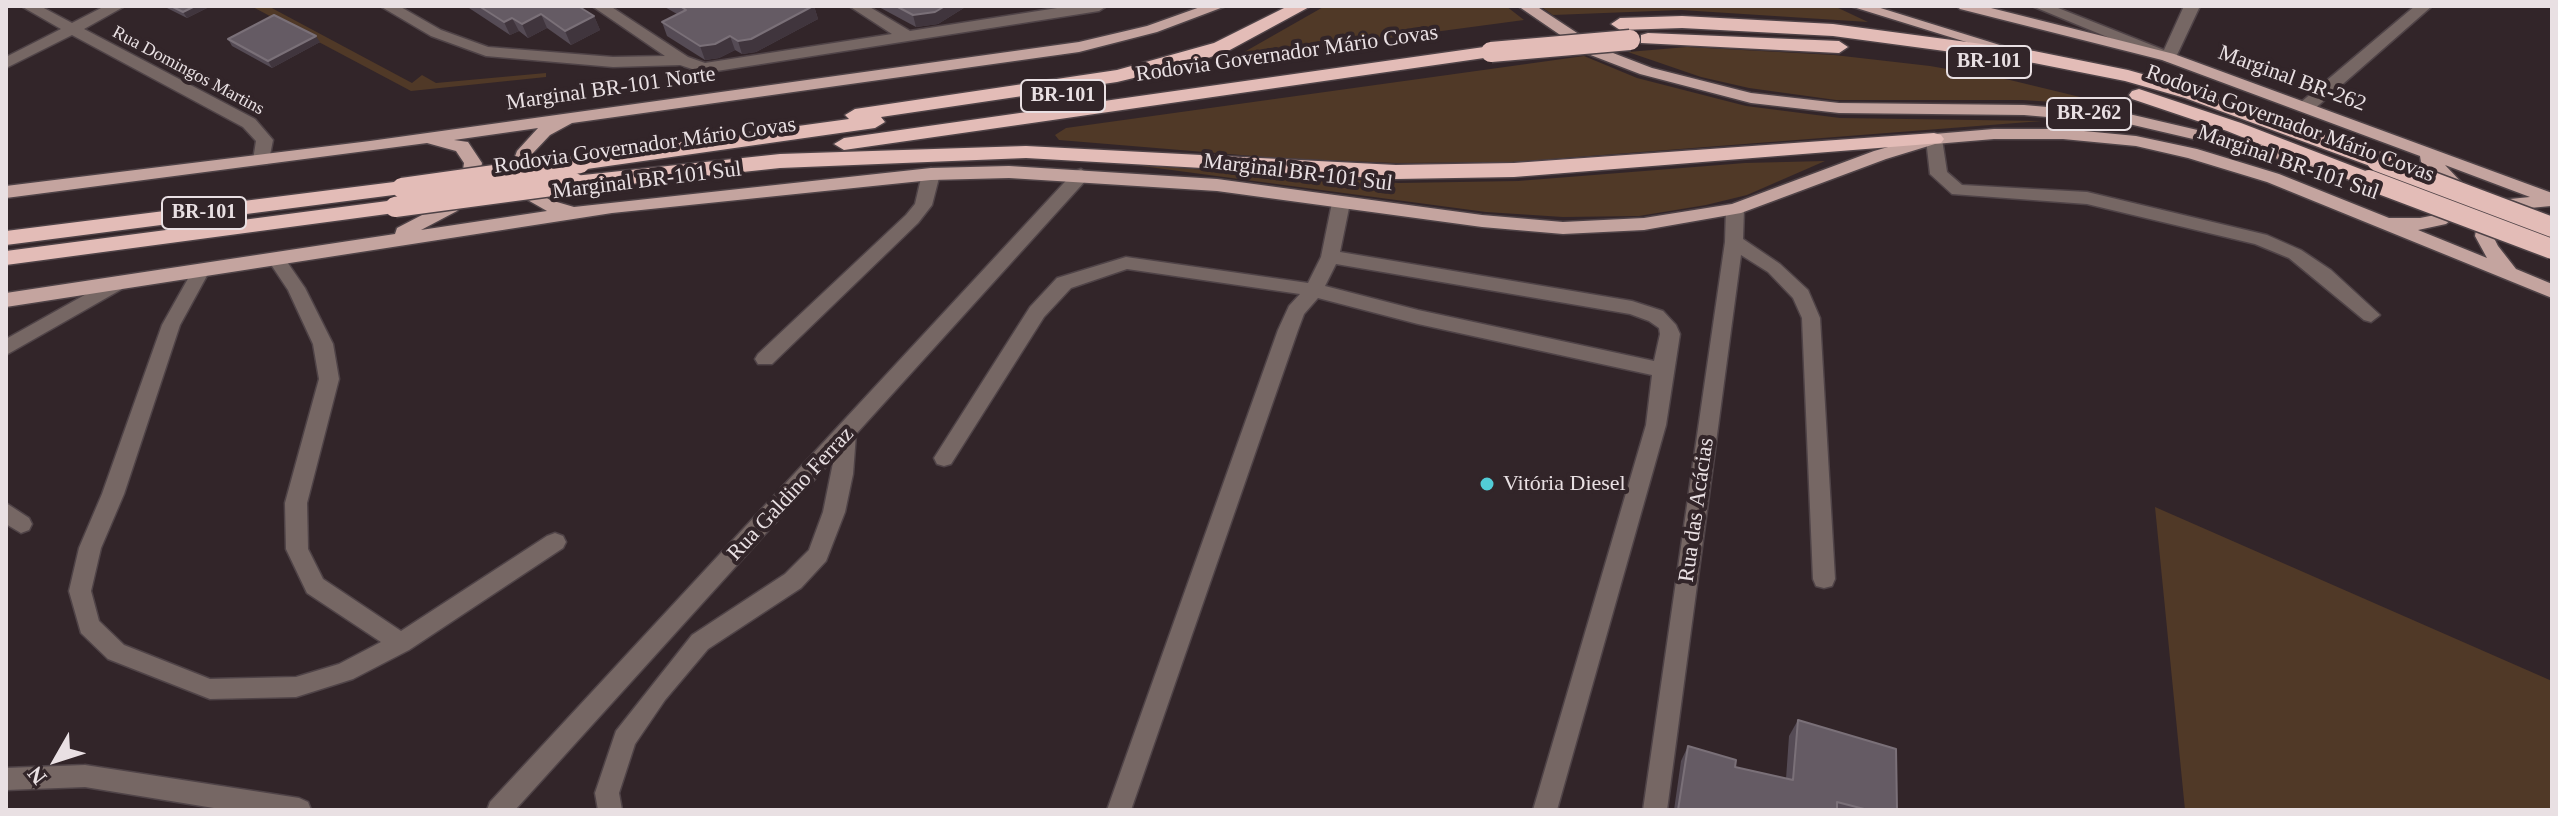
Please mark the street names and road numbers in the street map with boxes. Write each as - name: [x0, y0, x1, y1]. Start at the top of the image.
- street label: Rodovia Governador Mário Covas: [1134, 20, 1440, 88]
- street label: Rua Domingos Martins: [108, 22, 268, 120]
- street label: Marginal BR-262: [2214, 40, 2370, 118]
- road number: BR-101: [1947, 46, 2031, 78]
- street label: Rodovia Governador Mário Covas: [2142, 59, 2438, 189]
- street label: Marginal BR-101 Norte: [505, 61, 717, 117]
- road number: BR-101: [1021, 80, 1105, 112]
- road number: BR-262: [2047, 98, 2131, 130]
- street label: Rodovia Governador Mário Covas: [492, 112, 798, 180]
- street label: Marginal BR-101 Sul: [2194, 120, 2382, 206]
- street label: Marginal BR-101 Sul: [1202, 148, 1394, 198]
- street label: Marginal BR-101 Sul: [551, 156, 743, 206]
- road number: BR-101: [162, 197, 246, 229]
- street label: Rua Galdino Ferraz: [722, 422, 860, 566]
- street label: Rua das Acácias: [1674, 436, 1720, 584]

